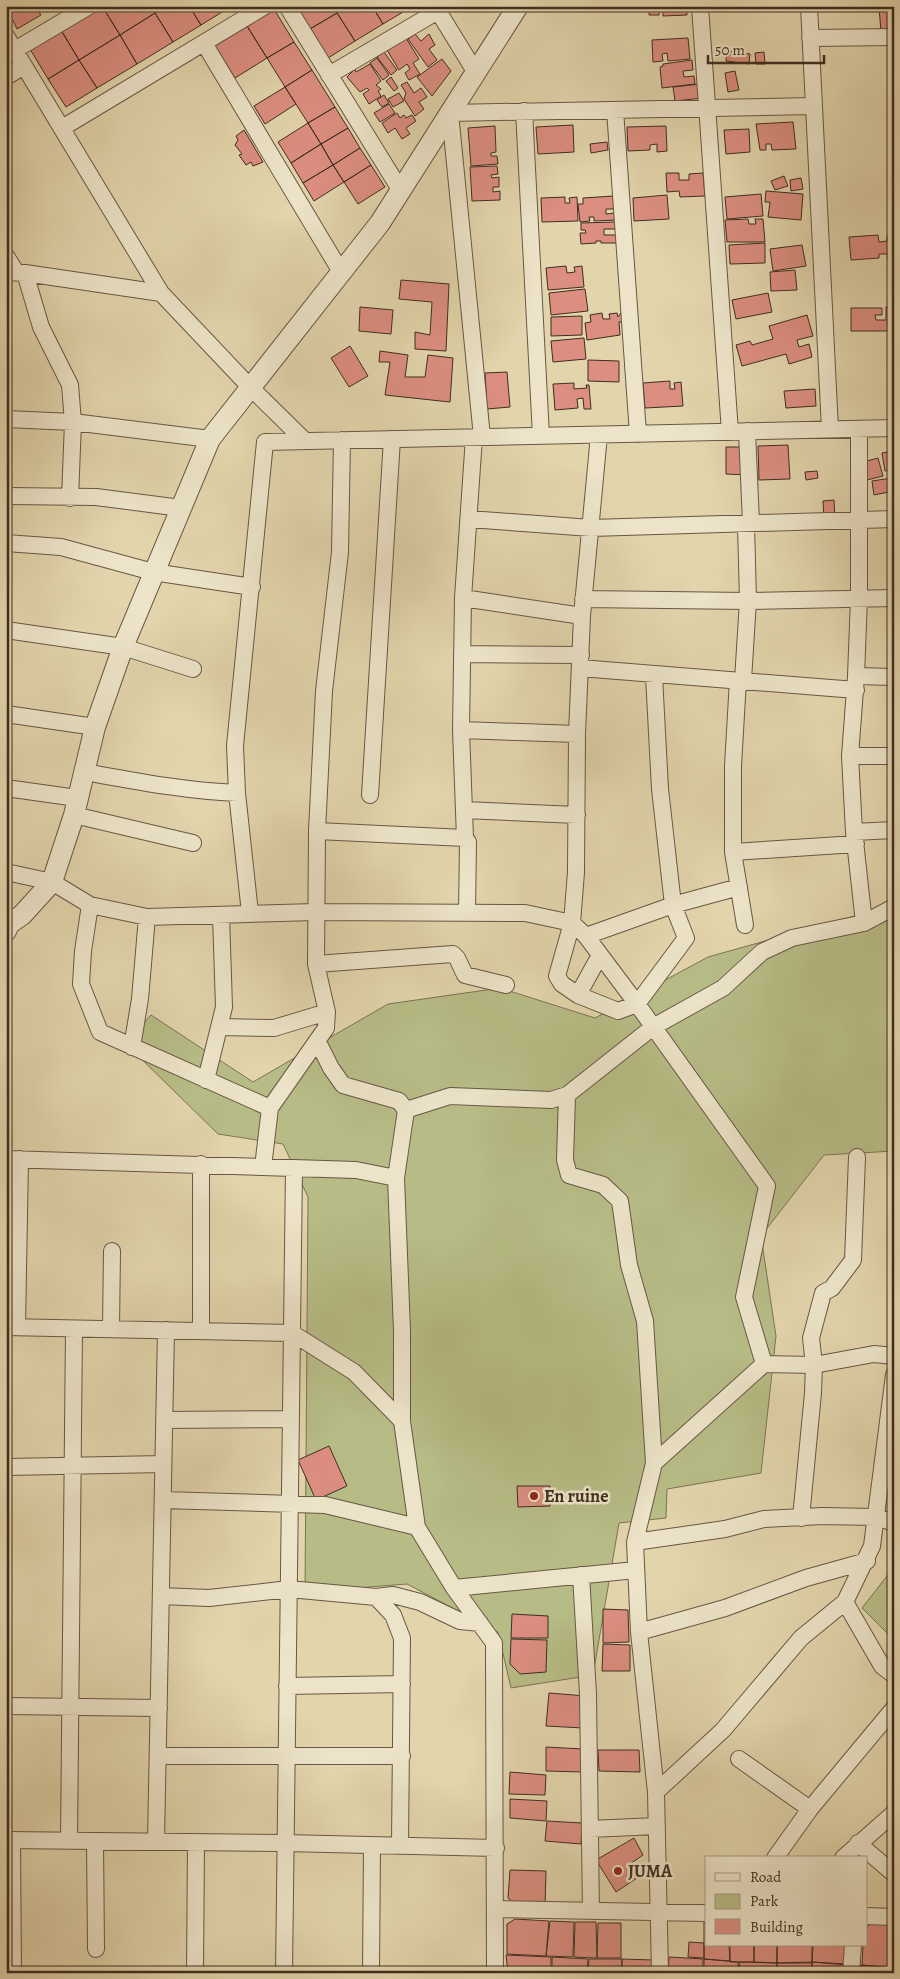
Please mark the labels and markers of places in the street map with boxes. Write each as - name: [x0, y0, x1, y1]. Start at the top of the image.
- place label: En ruine: [544, 1484, 609, 1508]
- marker: En ruine: [528, 1490, 540, 1502]
- place label: JUMA: [628, 1859, 673, 1883]
- marker: JUMA: [612, 1865, 624, 1877]

